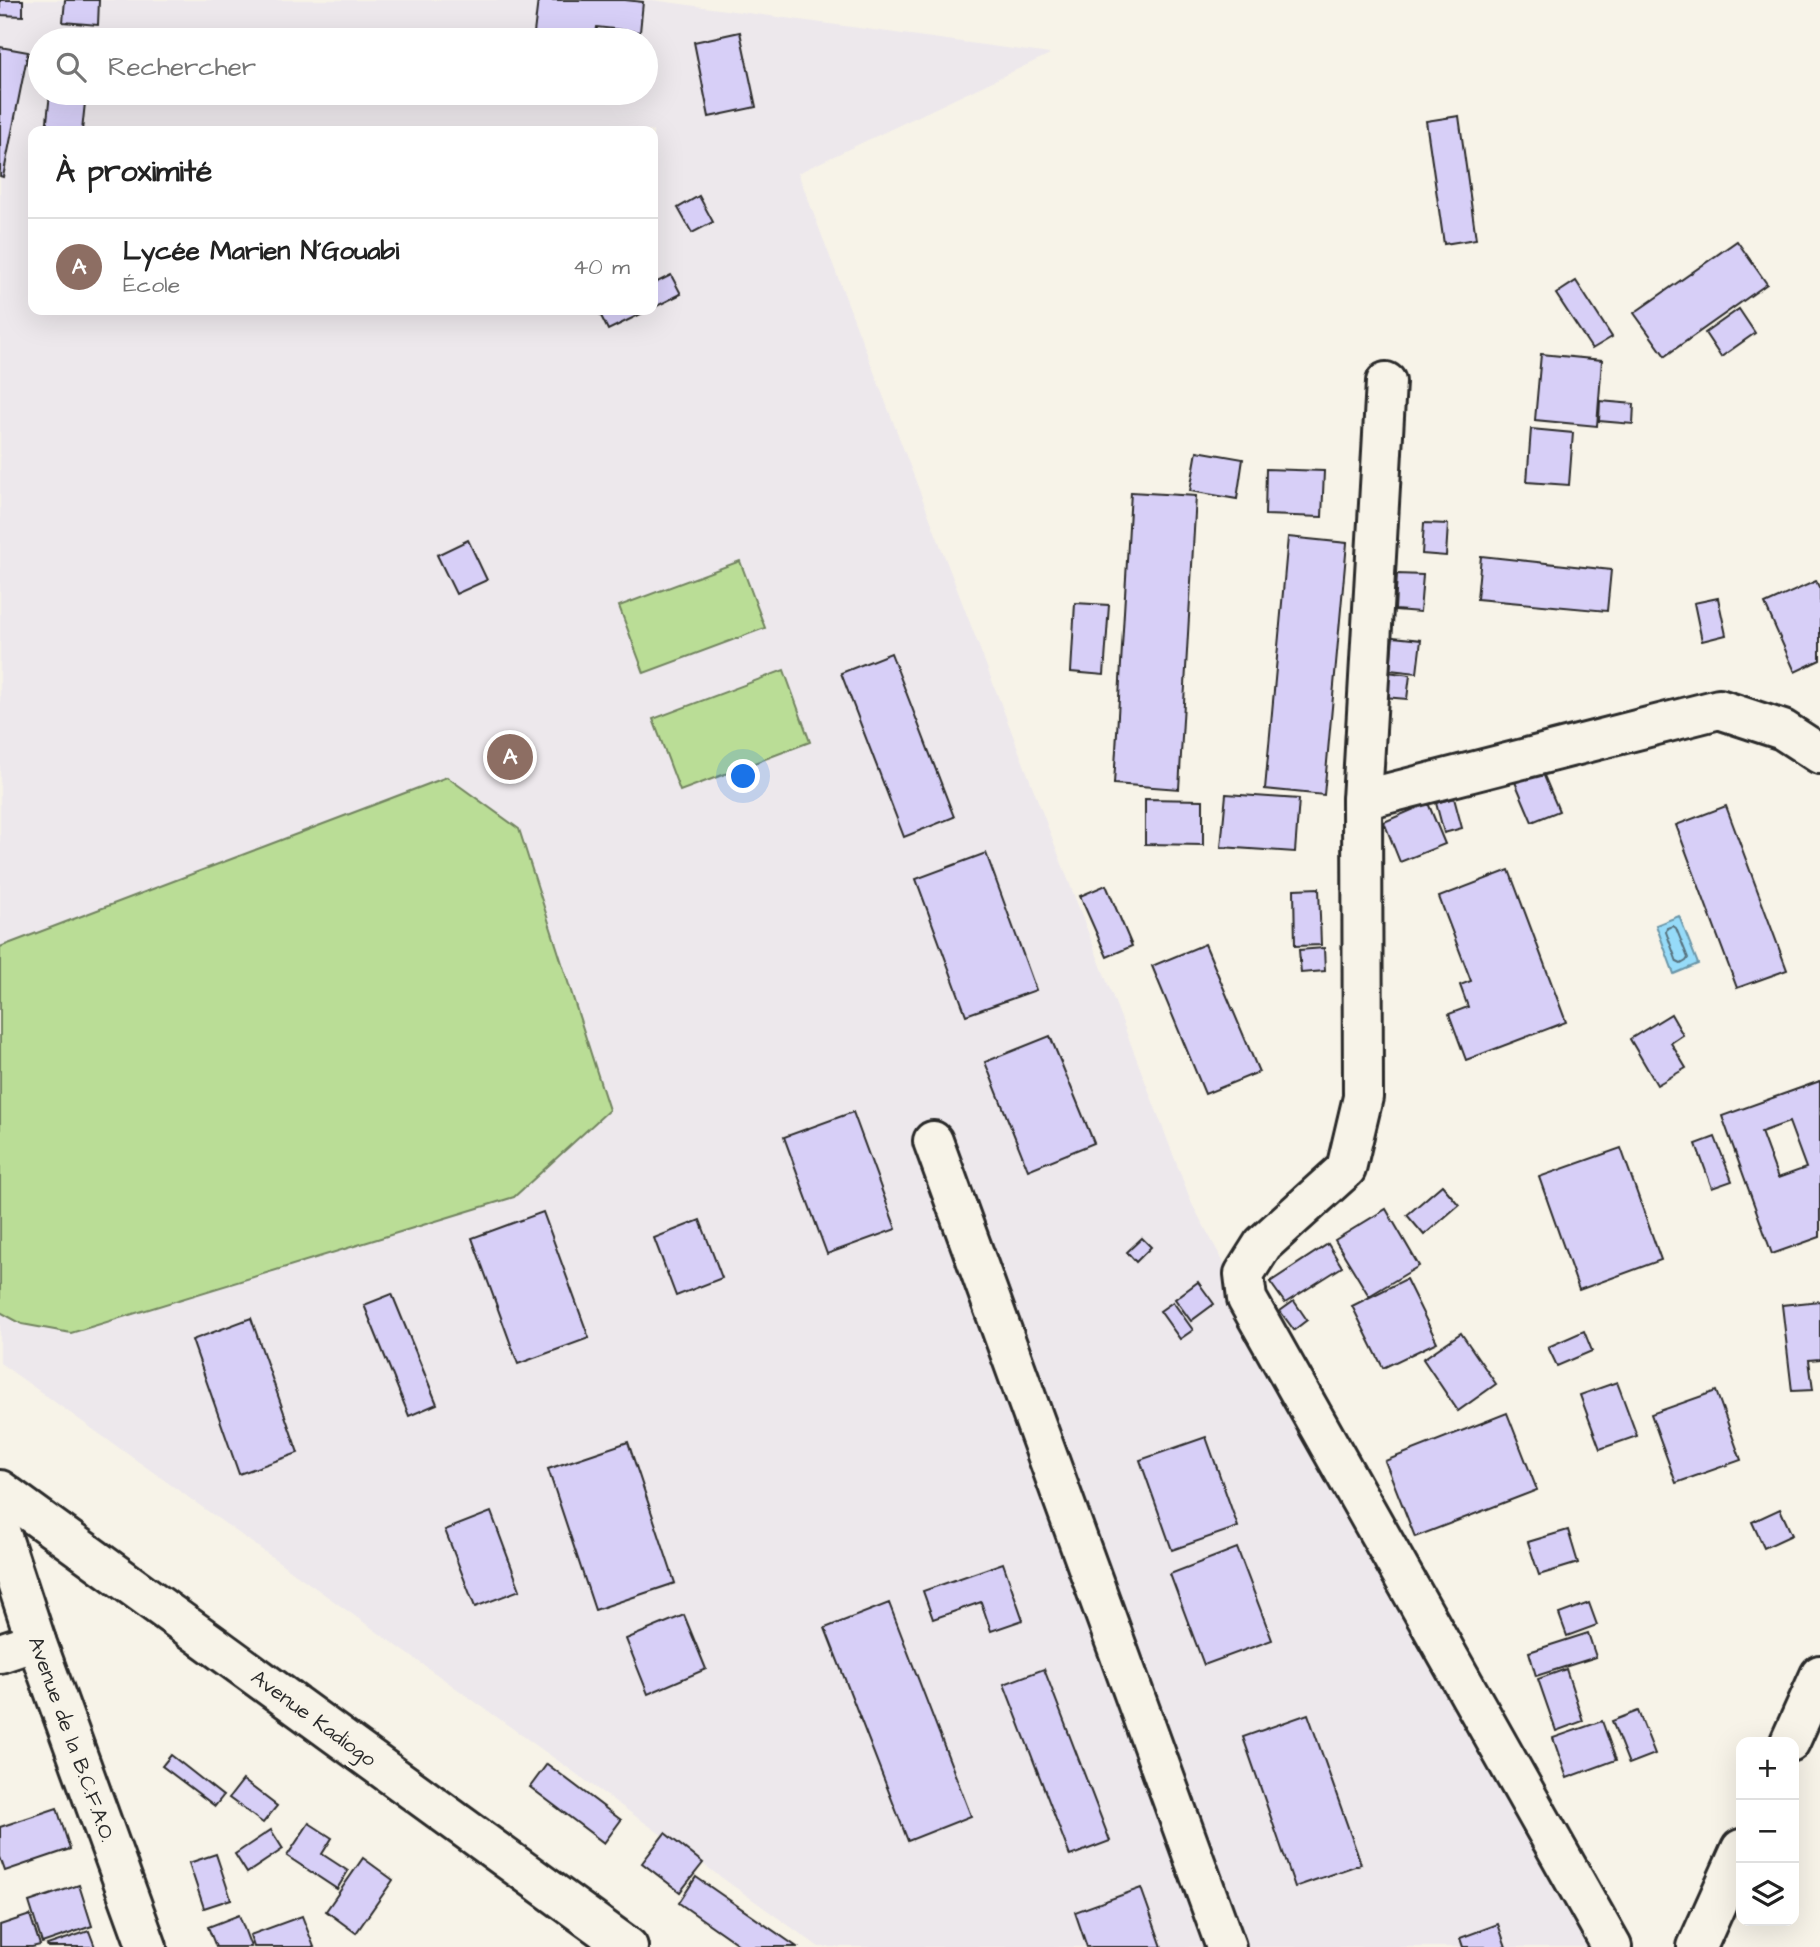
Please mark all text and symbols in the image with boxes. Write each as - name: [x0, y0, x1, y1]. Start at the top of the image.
- search box: [28, 28, 658, 105]
- icon: search: [52, 48, 90, 86]
- text: Rechercher: [108, 49, 256, 85]
- text: À proximité: [56, 151, 212, 193]
- text: Lycée Marien N´Gouabi: [123, 233, 399, 269]
- text: A: [72, 251, 86, 283]
- text: 40 m: [573, 251, 630, 283]
- text: École: [123, 269, 180, 301]
- pin: A: [487, 731, 533, 783]
- your location: [726, 759, 760, 793]
- street label: Avenue de la B.C.F.A.O.: [21, 1633, 122, 1846]
- street label: Avenue Kadiogo: [244, 1663, 382, 1775]
- map controls: [1736, 1737, 1799, 1926]
- button: +: [1736, 1737, 1799, 1800]
- button: −: [1736, 1800, 1799, 1863]
- button: layers: [1736, 1863, 1799, 1926]

